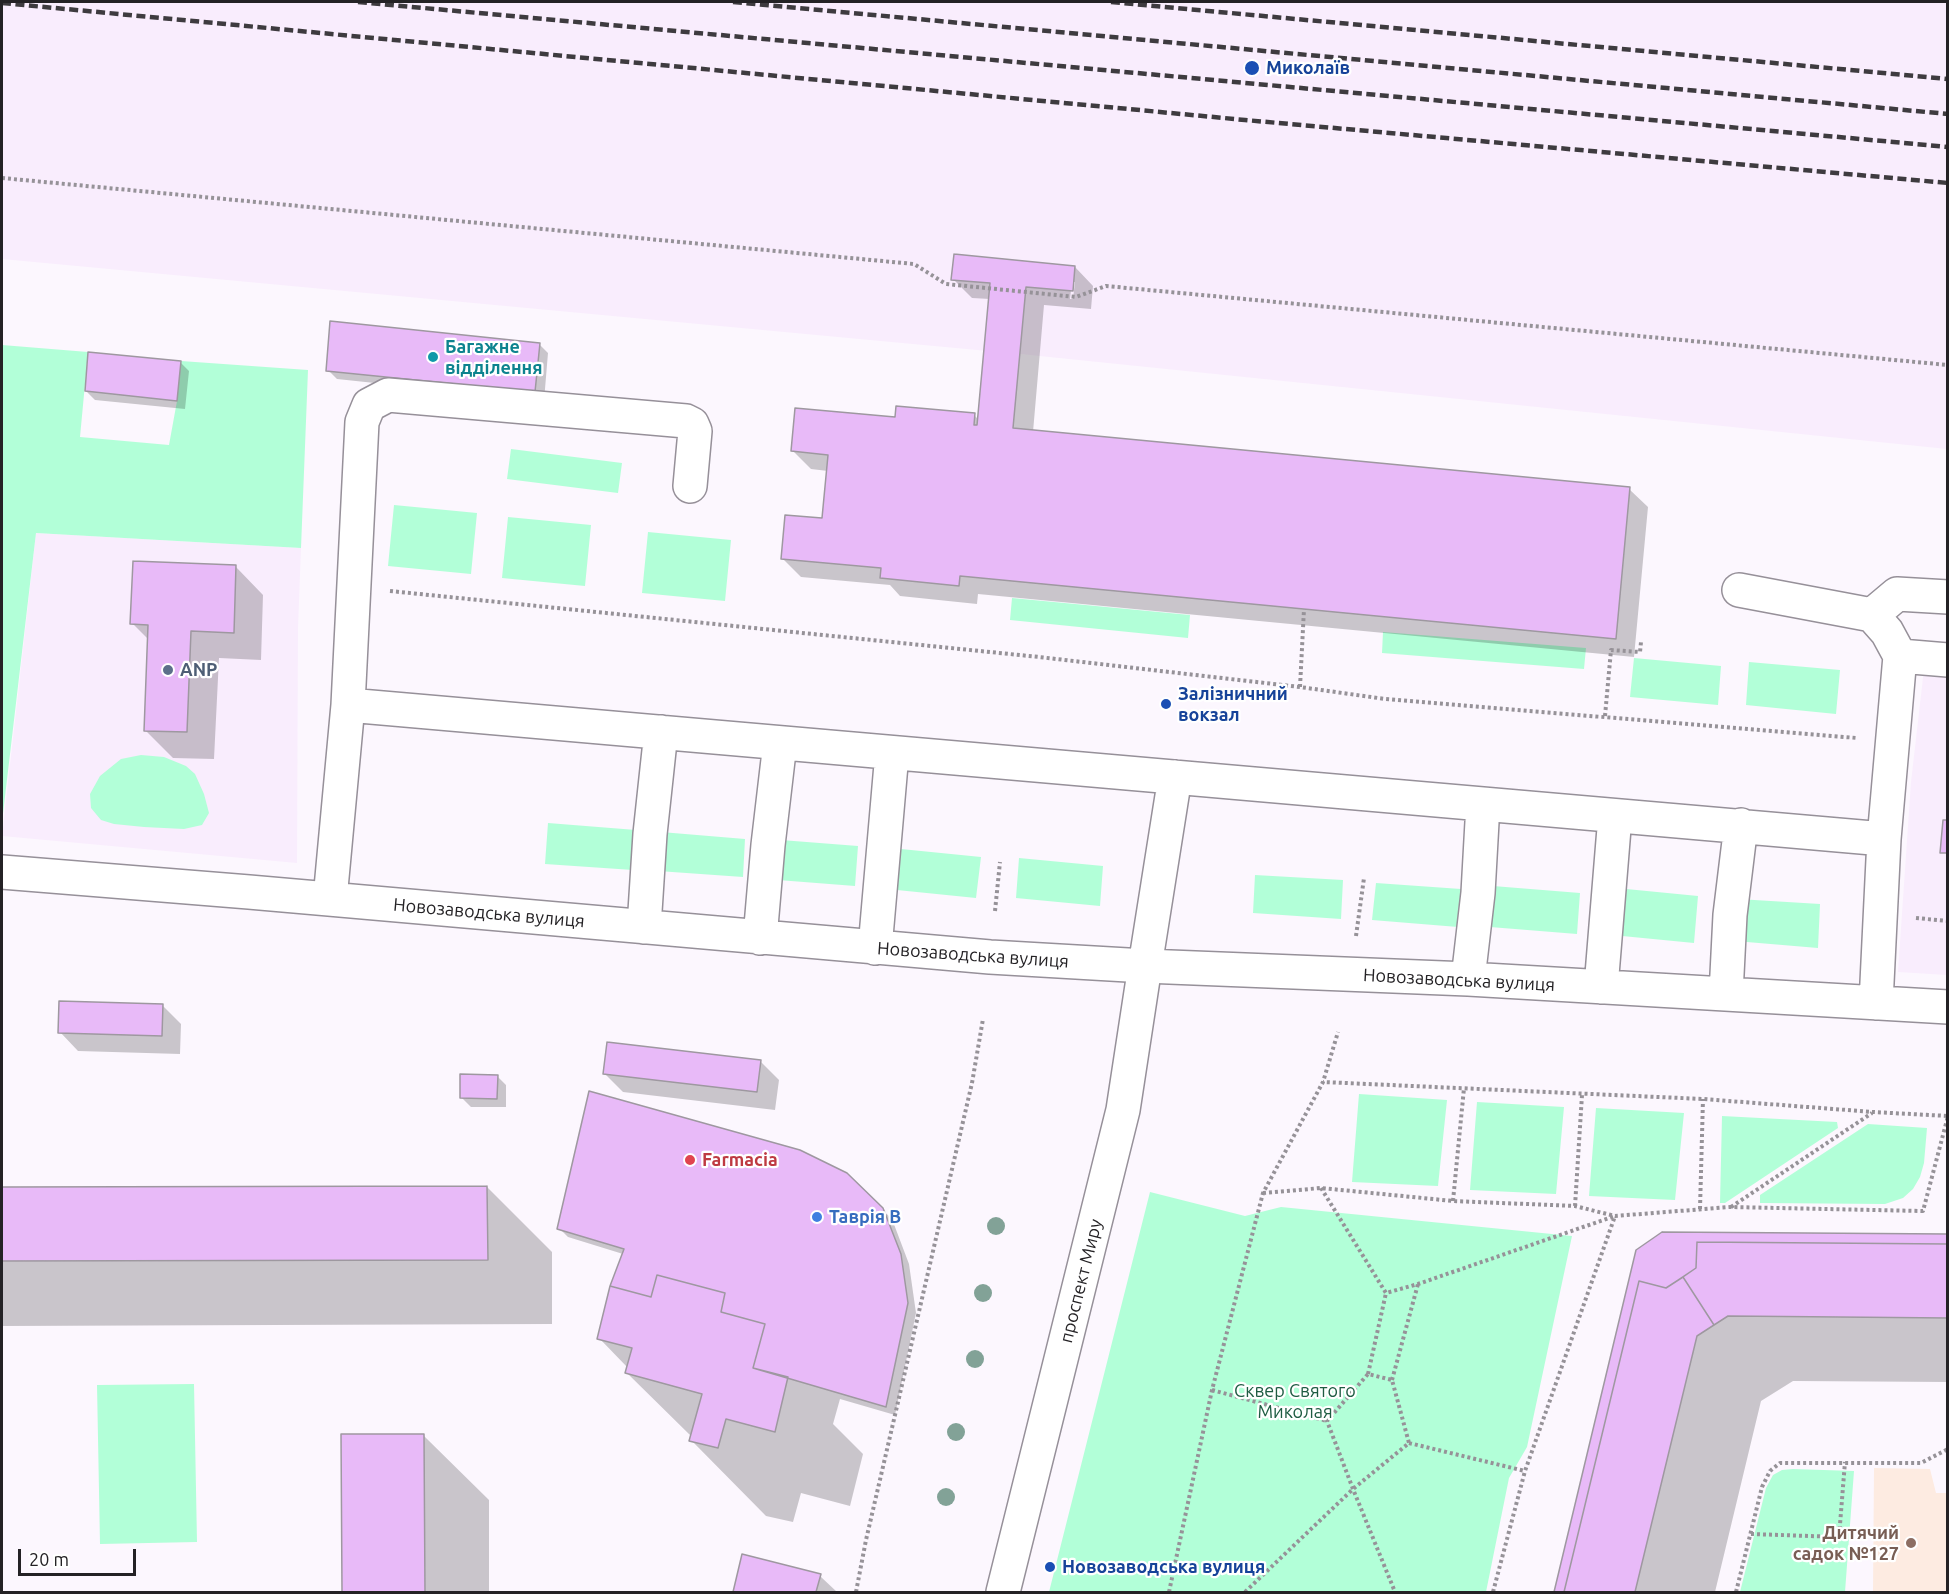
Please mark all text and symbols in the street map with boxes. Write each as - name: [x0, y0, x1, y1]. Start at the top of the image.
- place label: Миколаїв: [1266, 57, 1350, 79]
- marker: Миколаїв: [1243, 59, 1261, 77]
- place label: Багажне відділення: [445, 336, 543, 378]
- marker: Багажне відділення: [426, 350, 440, 364]
- place label: ANP: [180, 659, 217, 681]
- marker: ANP: [161, 663, 175, 677]
- place label: Залізничний вокзал: [1178, 683, 1288, 726]
- marker: Залізничний вокзал: [1159, 697, 1173, 711]
- street label: Новозаводська вулиця: [392, 894, 586, 932]
- street label: Новозаводська вулиця: [876, 938, 1070, 972]
- street label: Новозаводська вулиця: [1362, 964, 1556, 996]
- place label: Farmacia: [702, 1149, 778, 1171]
- marker: Farmacia: [683, 1153, 697, 1167]
- place label: Таврія В: [829, 1206, 901, 1228]
- marker: Таврія В: [810, 1210, 824, 1224]
- street label: проспект Миру: [1055, 1217, 1107, 1345]
- park label: Сквер Святого Миколая: [1234, 1380, 1356, 1422]
- place label: Дитячий садок №127: [1793, 1522, 1899, 1564]
- marker: Дитячий садок №127: [1904, 1536, 1918, 1550]
- scale bar: [21, 1537, 140, 1575]
- text: 20 m: [29, 1549, 69, 1569]
- place label: Новозаводська вулиця: [1062, 1556, 1265, 1578]
- marker: Новозаводська вулиця: [1043, 1560, 1057, 1574]

